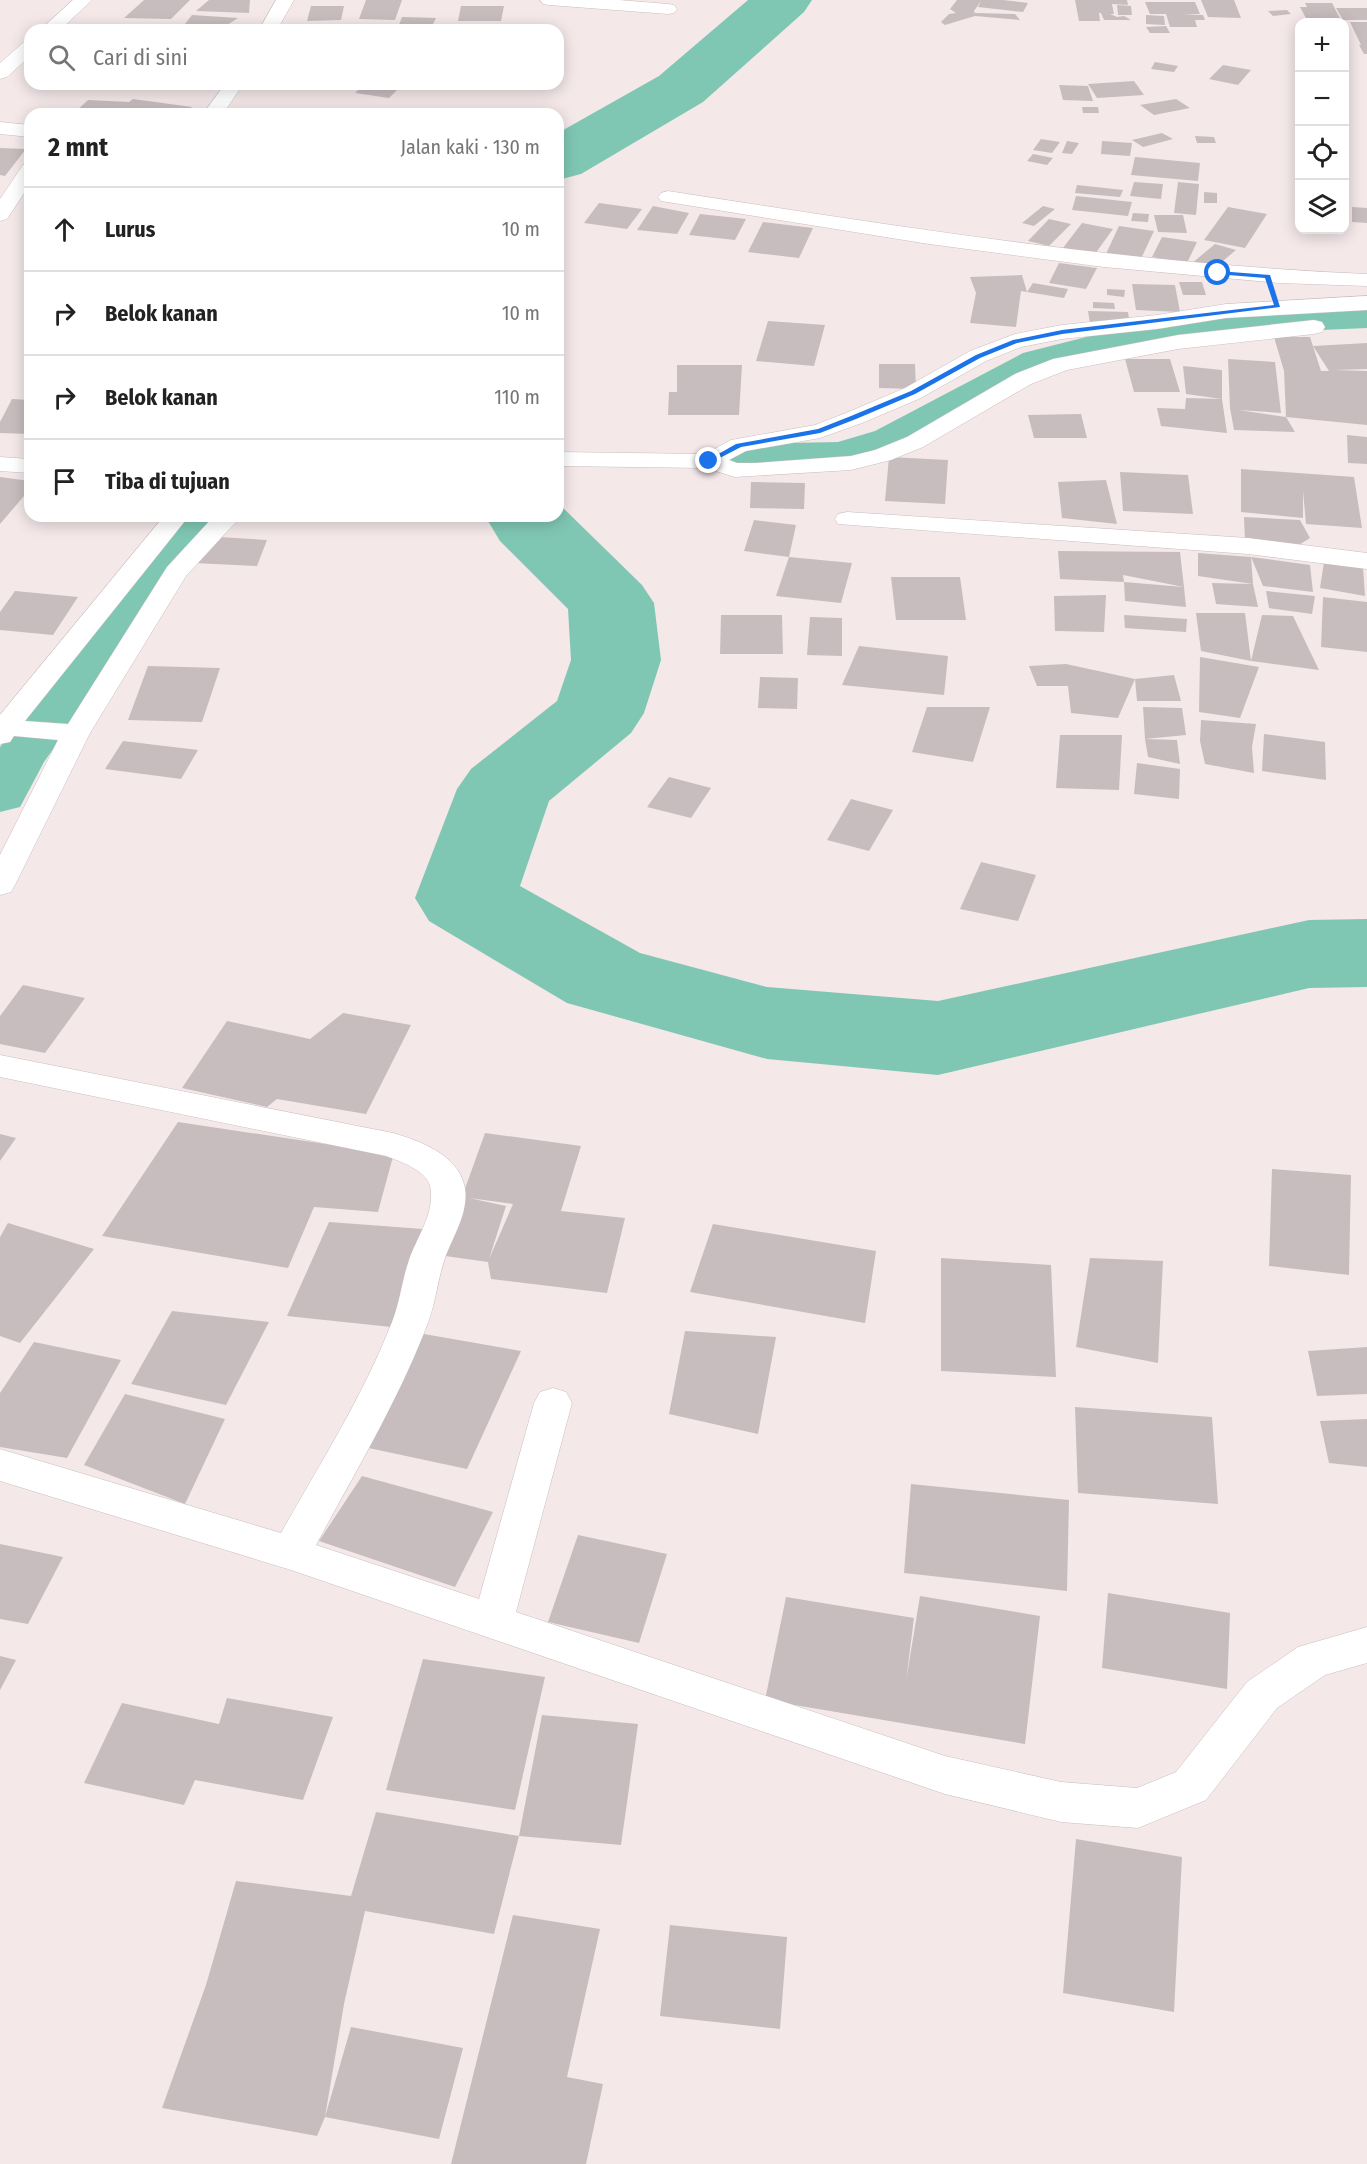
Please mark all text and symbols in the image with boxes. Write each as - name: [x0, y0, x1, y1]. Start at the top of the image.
- map controls: [1295, 18, 1349, 234]
- button: +: [1295, 18, 1349, 72]
- search box: [24, 24, 564, 90]
- icon: search: [45, 41, 78, 74]
- text: Cari di sini: [93, 44, 188, 71]
- button: −: [1295, 72, 1349, 126]
- button: locate: [1295, 126, 1349, 180]
- text: 2 mnt: [48, 132, 108, 163]
- text: Jalan kaki · 130 m: [401, 135, 540, 159]
- button: layers: [1295, 180, 1349, 234]
- icon: ahead: [48, 213, 81, 246]
- text: Lurus: [105, 216, 155, 243]
- text: 10 m: [502, 217, 540, 241]
- route start: [1204, 259, 1230, 285]
- icon: right: [48, 297, 81, 330]
- text: Belok kanan: [105, 300, 218, 327]
- text: 10 m: [502, 301, 540, 325]
- icon: right: [48, 381, 81, 414]
- text: Belok kanan: [105, 384, 218, 411]
- text: 110 m: [494, 385, 540, 409]
- route end: [695, 447, 721, 473]
- icon: arrive: [48, 465, 81, 498]
- text: Tiba di tujuan: [105, 468, 230, 495]

